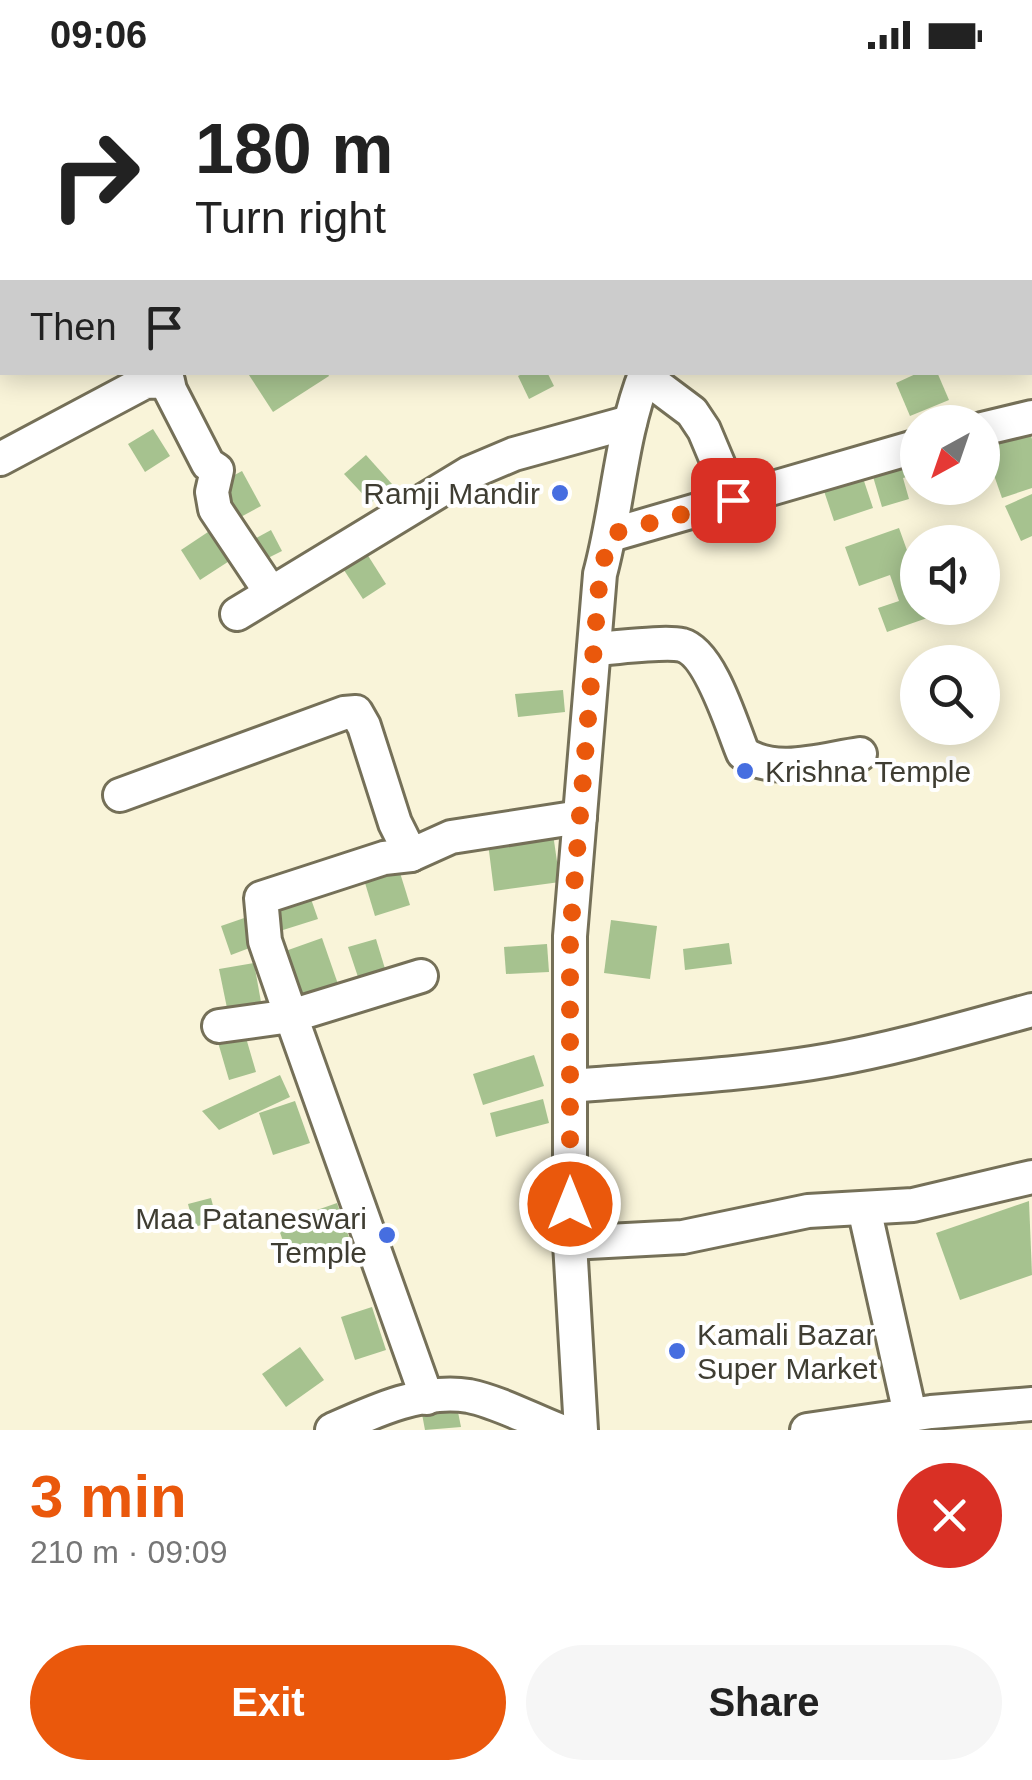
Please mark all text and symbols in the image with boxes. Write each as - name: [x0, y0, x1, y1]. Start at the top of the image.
- text: 09:06: [50, 14, 147, 56]
- icon: right: [30, 110, 160, 240]
- text: 180 m: [195, 110, 393, 188]
- text: Turn right: [195, 192, 386, 243]
- icon: arrive: [137, 300, 192, 355]
- text: Then: [30, 306, 117, 348]
- north arrow: [900, 405, 1000, 505]
- map controls: [900, 405, 1000, 745]
- pin: [691, 458, 776, 543]
- icon: arrive: [706, 473, 761, 528]
- place label: Ramji Mandir: [363, 477, 540, 510]
- marker: Ramji Mandir: [549, 482, 571, 504]
- button: sound: [900, 525, 1000, 625]
- button: search: [900, 645, 1000, 745]
- place label: Krishna Temple: [765, 755, 971, 788]
- marker: Krishna Temple: [734, 760, 756, 782]
- position arrow: [518, 1152, 622, 1256]
- place label: Maa Pataneswari Temple: [135, 1202, 367, 1269]
- marker: Maa Pataneswari Temple: [376, 1224, 398, 1246]
- place label: Kamali Bazar Super Market: [697, 1318, 878, 1385]
- marker: Kamali Bazar Super Market: [666, 1340, 688, 1362]
- text: 3 min: [30, 1463, 187, 1530]
- button: close: [897, 1463, 1002, 1568]
- text: 210 m · 09:09: [30, 1534, 227, 1570]
- button: Exit: [30, 1645, 506, 1760]
- button: Share: [526, 1645, 1002, 1760]

